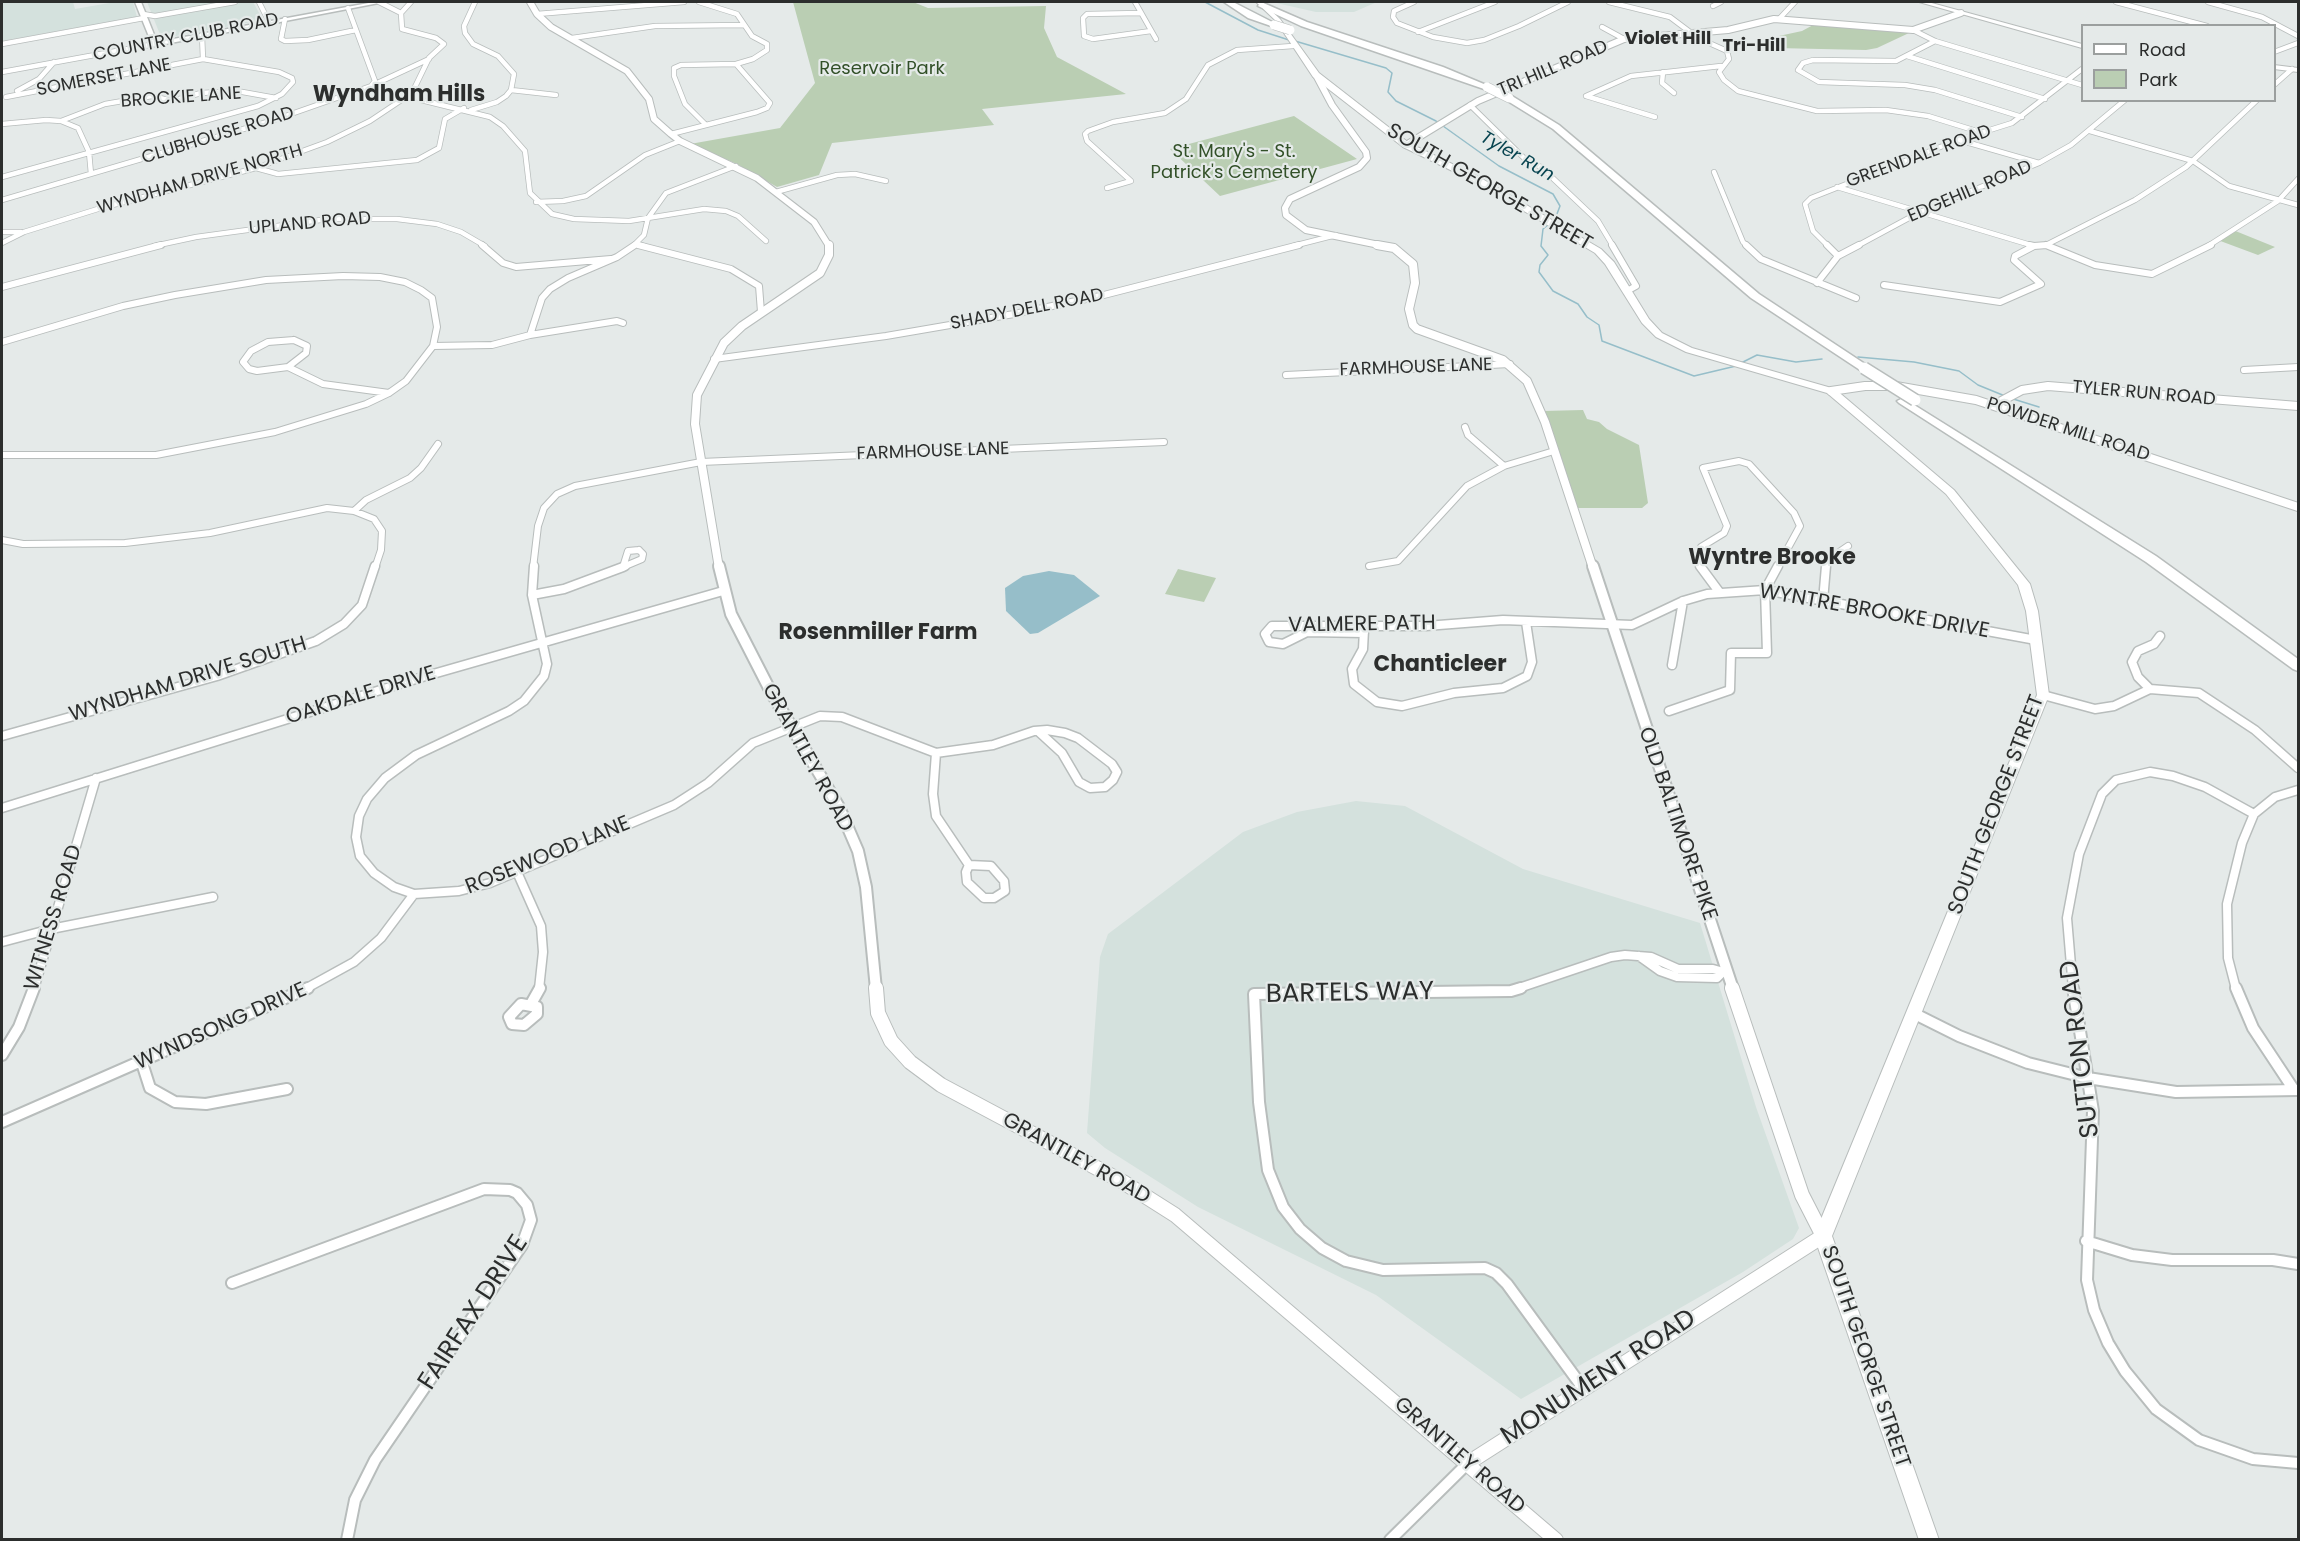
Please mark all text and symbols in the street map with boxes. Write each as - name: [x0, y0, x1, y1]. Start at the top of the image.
- street label: COUNTRY CLUB ROAD: [91, 9, 281, 67]
- legend: [2081, 24, 2276, 102]
- district label: Violet Hill: [1625, 28, 1711, 50]
- district label: Tri-Hill: [1722, 35, 1786, 57]
- street label: TRI HILL ROAD: [1495, 36, 1611, 102]
- text: Road: [2139, 37, 2186, 62]
- street label: SOMERSET LANE: [35, 54, 173, 102]
- park label: Reservoir Park: [819, 58, 945, 80]
- text: Park: [2139, 67, 2178, 92]
- district label: Wyndham Hills: [313, 82, 485, 108]
- street label: BROCKIE LANE: [120, 83, 242, 113]
- street label: CLUBHOUSE ROAD: [139, 103, 297, 169]
- street label: SOUTH GEORGE STREET: [1382, 119, 1596, 257]
- street label: GREENDALE ROAD: [1844, 121, 1994, 193]
- water label: Tyler Run: [1476, 127, 1558, 187]
- street label: WYNDHAM DRIVE NORTH: [95, 140, 305, 220]
- park label: St. Mary's - St. Patrick's Cemetery: [1151, 141, 1317, 184]
- street label: EDGEHILL ROAD: [1905, 156, 2035, 228]
- street label: UPLAND ROAD: [248, 208, 372, 240]
- street label: SHADY DELL ROAD: [949, 285, 1105, 335]
- street label: FARMHOUSE LANE: [1339, 355, 1493, 381]
- street label: TYLER RUN ROAD: [2072, 377, 2216, 411]
- street label: POWDER MILL ROAD: [1984, 393, 2152, 467]
- street label: FARMHOUSE LANE: [856, 439, 1010, 465]
- district label: Wyntre Brooke: [1688, 545, 1856, 571]
- street label: WYNTRE BROOKE DRIVE: [1757, 579, 1991, 645]
- street label: VALMERE PATH: [1288, 611, 1436, 639]
- district label: Rosenmiller Farm: [778, 620, 978, 646]
- street label: WYNDHAM DRIVE SOUTH: [66, 632, 310, 728]
- district label: Chanticleer: [1373, 652, 1507, 678]
- street label: OAKDALE DRIVE: [283, 661, 439, 731]
- street label: GRANTLEY ROAD: [756, 680, 858, 836]
- street label: SOUTH GEORGE STREET: [1943, 692, 2051, 918]
- street label: OLD BALTIMORE PIKE: [1632, 724, 1722, 924]
- street label: ROSEWOOD LANE: [462, 812, 634, 900]
- street label: WITNESS ROAD: [20, 842, 88, 994]
- street label: SUTTON ROAD: [2055, 958, 2107, 1140]
- street label: BARTELS WAY: [1266, 977, 1434, 1011]
- street label: WYNDSONG DRIVE: [131, 978, 311, 1076]
- street label: GRANTLEY ROAD: [998, 1108, 1154, 1210]
- street label: FAIRFAX DRIVE: [412, 1230, 536, 1396]
- street label: SOUTH GEORGE STREET: [1815, 1243, 1915, 1471]
- street label: MONUMENT ROAD: [1496, 1303, 1702, 1453]
- street label: GRANTLEY ROAD: [1388, 1392, 1530, 1520]

